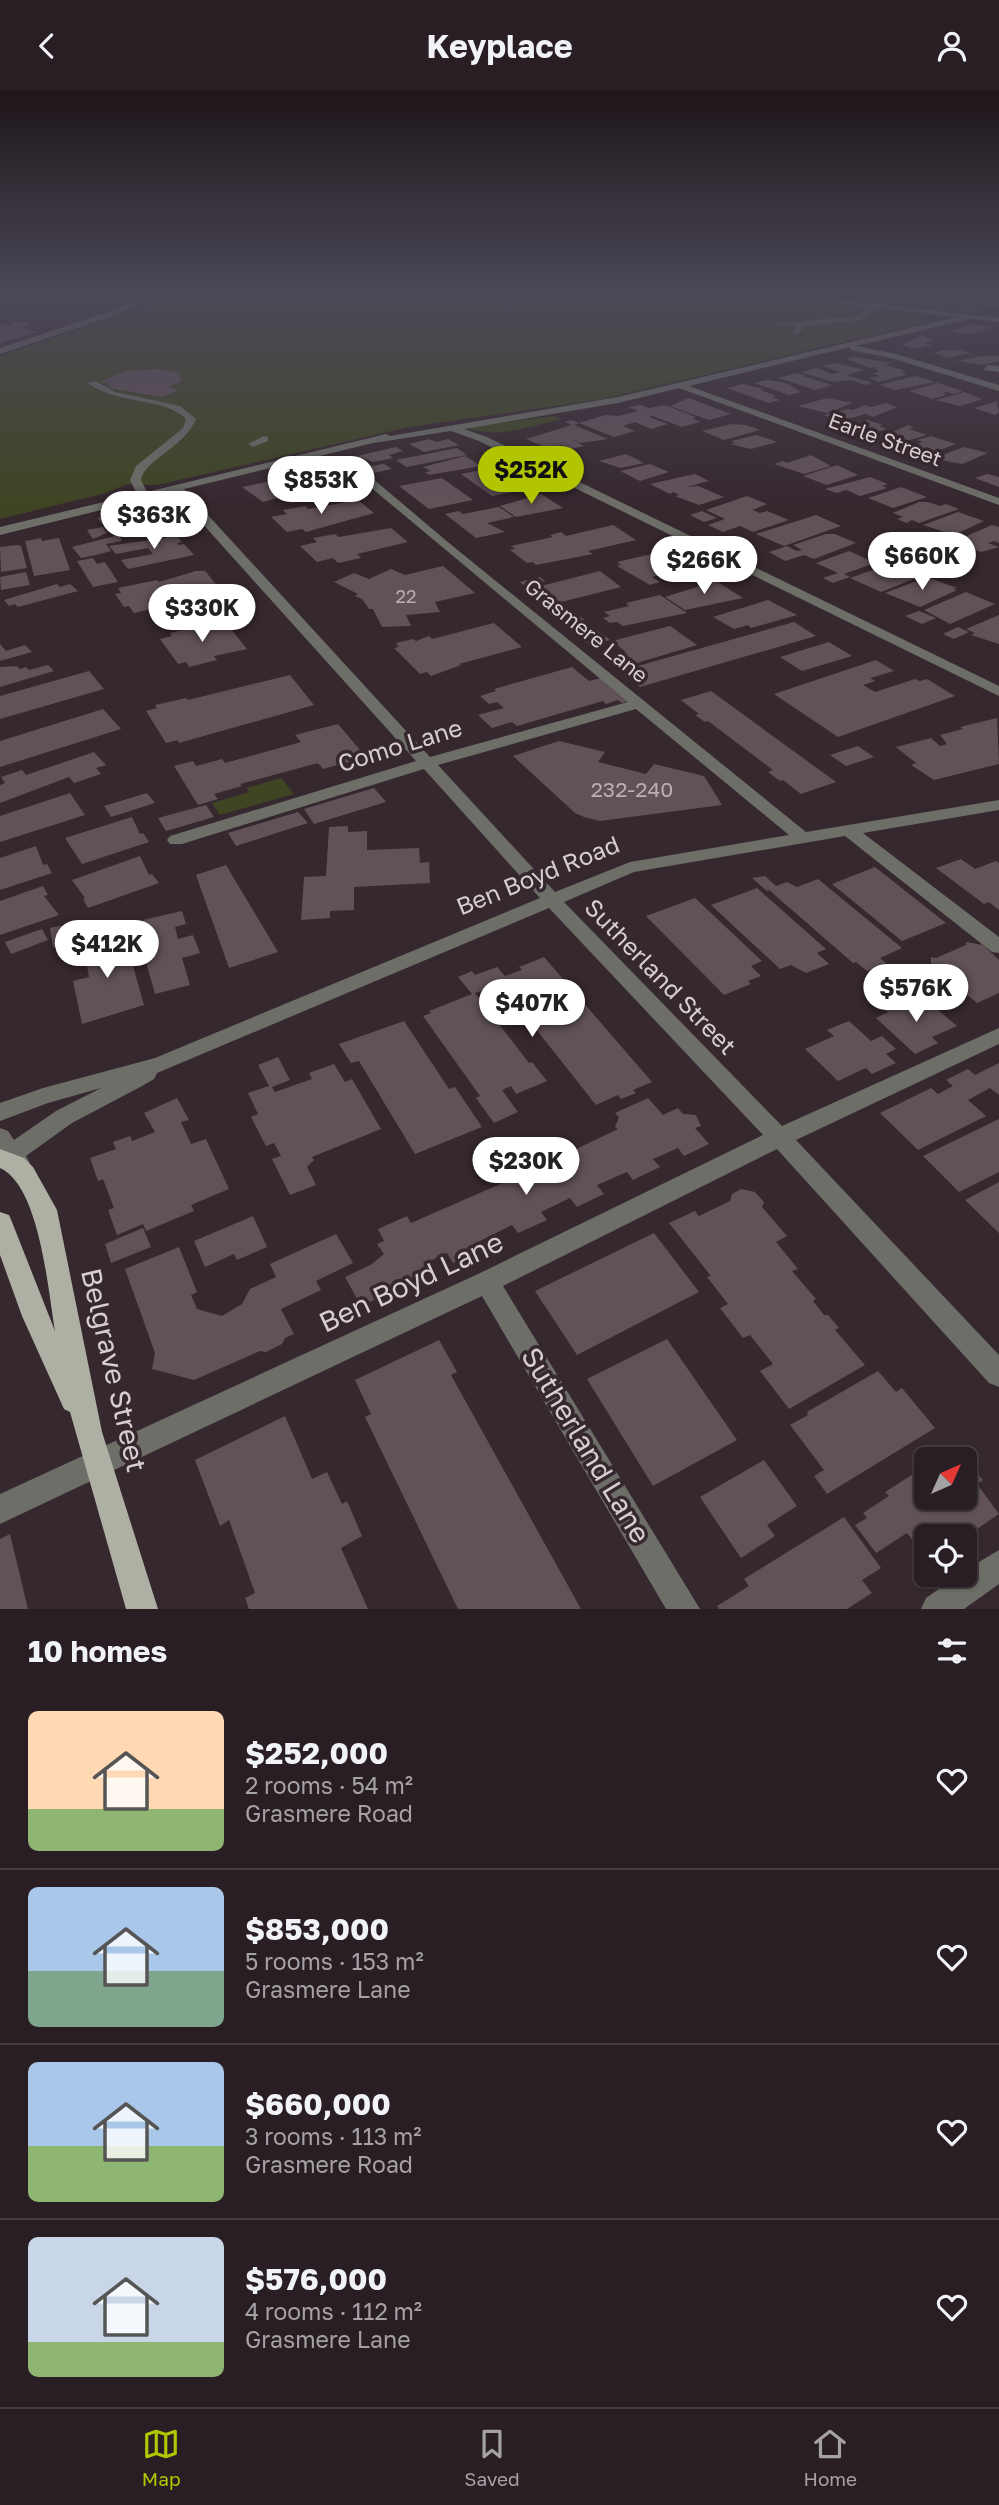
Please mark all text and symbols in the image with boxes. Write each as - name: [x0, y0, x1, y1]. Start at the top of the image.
- icon: back: [28, 27, 66, 65]
- text: Keyplace: [426, 27, 573, 65]
- icon: person: [933, 27, 971, 65]
- street label: Earle Street: [825, 407, 946, 472]
- pin: $252K: [482, 447, 580, 506]
- text: $252K: [494, 455, 568, 483]
- pin: $853K: [272, 457, 370, 516]
- text: $853K: [284, 465, 358, 493]
- pin: $363K: [105, 491, 203, 551]
- text: $363K: [117, 500, 191, 528]
- pin: $660K: [873, 533, 971, 592]
- pin: $266K: [655, 537, 753, 596]
- text: $660K: [884, 541, 960, 569]
- text: $266K: [666, 545, 742, 573]
- street label: Grasmere Lane: [520, 573, 654, 688]
- pin: $330K: [153, 585, 251, 644]
- house number: 22: [396, 585, 416, 607]
- text: $330K: [164, 593, 240, 621]
- street label: Como Lane: [334, 712, 465, 777]
- house number: 232-240: [591, 776, 673, 802]
- street label: Ben Boyd Road: [452, 829, 623, 921]
- street label: Sutherland Street: [579, 892, 743, 1060]
- pin: $412K: [58, 921, 156, 980]
- text: $412K: [71, 929, 143, 957]
- pin: $576K: [867, 965, 965, 1024]
- text: $576K: [879, 973, 953, 1001]
- pin: $407K: [483, 979, 581, 1039]
- text: $407K: [495, 988, 569, 1016]
- pin: $230K: [477, 1137, 575, 1197]
- text: $230K: [488, 1146, 564, 1174]
- street label: Ben Boyd Lane: [314, 1225, 508, 1339]
- street label: Belgrave Street: [75, 1265, 154, 1475]
- street label: Sutherland Lane: [515, 1341, 658, 1548]
- north arrow: [914, 1447, 976, 1510]
- map controls: [914, 1447, 977, 1587]
- button: locate: [914, 1524, 977, 1587]
- icon: filters: [933, 1632, 971, 1670]
- text: 10 homes: [28, 1633, 167, 1669]
- text: $252,000: [245, 1735, 388, 1771]
- icon: home: [84, 1739, 168, 1823]
- icon: heart: [933, 1762, 971, 1800]
- text: 2 rooms · 54 m²: [245, 1771, 413, 1799]
- text: Grasmere Road: [245, 1799, 413, 1827]
- text: $853,000: [245, 1911, 389, 1947]
- icon: home: [84, 1915, 168, 1999]
- icon: heart: [933, 1938, 971, 1976]
- text: 5 rooms · 153 m²: [245, 1947, 424, 1975]
- text: Grasmere Lane: [245, 1975, 411, 2003]
- text: $660,000: [245, 2086, 391, 2122]
- icon: home: [84, 2090, 168, 2174]
- icon: heart: [933, 2113, 971, 2151]
- text: 3 rooms · 113 m²: [245, 2122, 422, 2150]
- text: Grasmere Road: [245, 2150, 413, 2178]
- text: $576,000: [245, 2261, 387, 2297]
- icon: home: [84, 2265, 168, 2349]
- icon: heart: [933, 2288, 971, 2326]
- text: 4 rooms · 112 m²: [245, 2297, 422, 2325]
- text: Grasmere Lane: [245, 2325, 411, 2353]
- tab: Map: [142, 2425, 181, 2490]
- tab: Saved: [464, 2425, 520, 2490]
- tab: Home: [803, 2425, 857, 2490]

